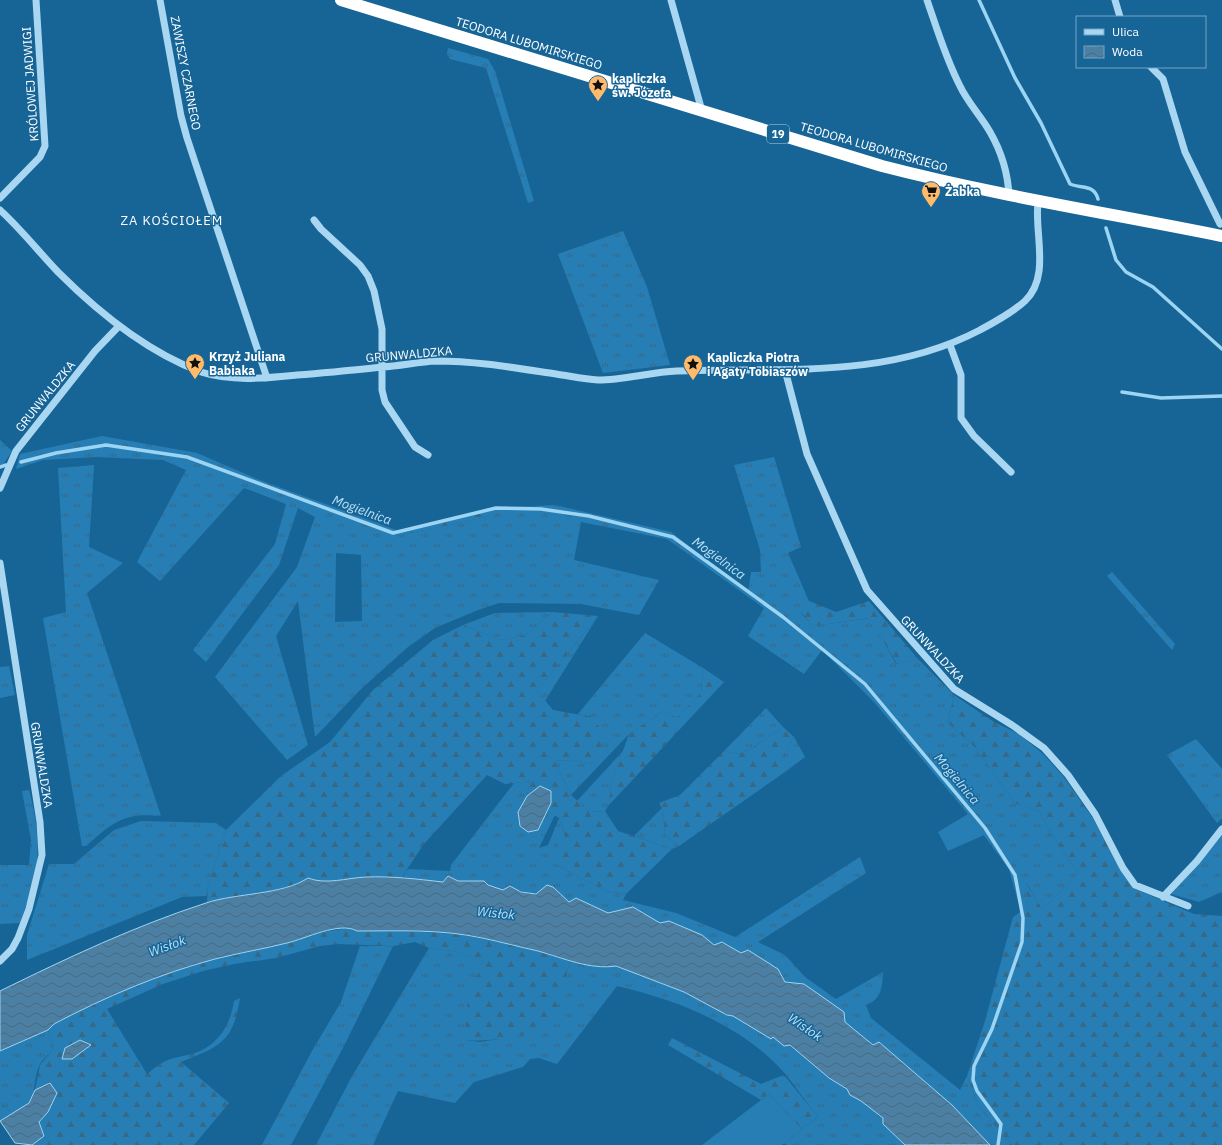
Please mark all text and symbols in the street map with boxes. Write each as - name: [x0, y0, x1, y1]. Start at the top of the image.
- street label: TEODORA LUBOMIRSKIEGO: [454, 14, 604, 72]
- street label: ZAWISZY CZARNEGO: [168, 15, 204, 131]
- legend: [1076, 16, 1206, 68]
- text: Ulica: [1112, 24, 1139, 39]
- street label: KRÓLOWEJ JADWIGI: [19, 26, 41, 142]
- text: Woda: [1112, 44, 1143, 59]
- place label: kapliczka św. Józefa: [612, 71, 672, 100]
- place icon: kapliczka św. Józefa: [587, 74, 609, 102]
- street label: TEODORA LUBOMIRSKIEGO: [799, 119, 949, 175]
- road number: 19: [767, 125, 789, 143]
- supermarket icon: Żabka: [920, 180, 942, 208]
- place label: Żabka: [945, 184, 980, 199]
- district label: ZA KOŚCIOŁEM: [121, 212, 223, 229]
- street label: GRUNWALDZKA: [365, 343, 453, 365]
- place label: Krzyż Juliana Babiaka: [209, 349, 286, 378]
- place label: Kapliczka Piotra i Agaty Tobiaszów: [707, 350, 808, 379]
- place icon: Krzyż Juliana Babiaka: [184, 352, 206, 380]
- place icon: Kapliczka Piotra i Agaty Tobiaszów: [682, 353, 704, 381]
- street label: GRUNWALDZKA: [12, 357, 78, 435]
- water label: Mogielnica: [330, 491, 394, 529]
- water label: Mogielnica: [689, 533, 749, 583]
- street label: GRUNWALDZKA: [898, 612, 968, 686]
- street label: GRUNWALDZKA: [28, 721, 56, 809]
- water label: Mogielnica: [931, 750, 983, 808]
- water label: Wisłok: [476, 903, 516, 923]
- water label: Wisłok: [146, 931, 188, 961]
- water label: Wisłok: [784, 1009, 826, 1045]

